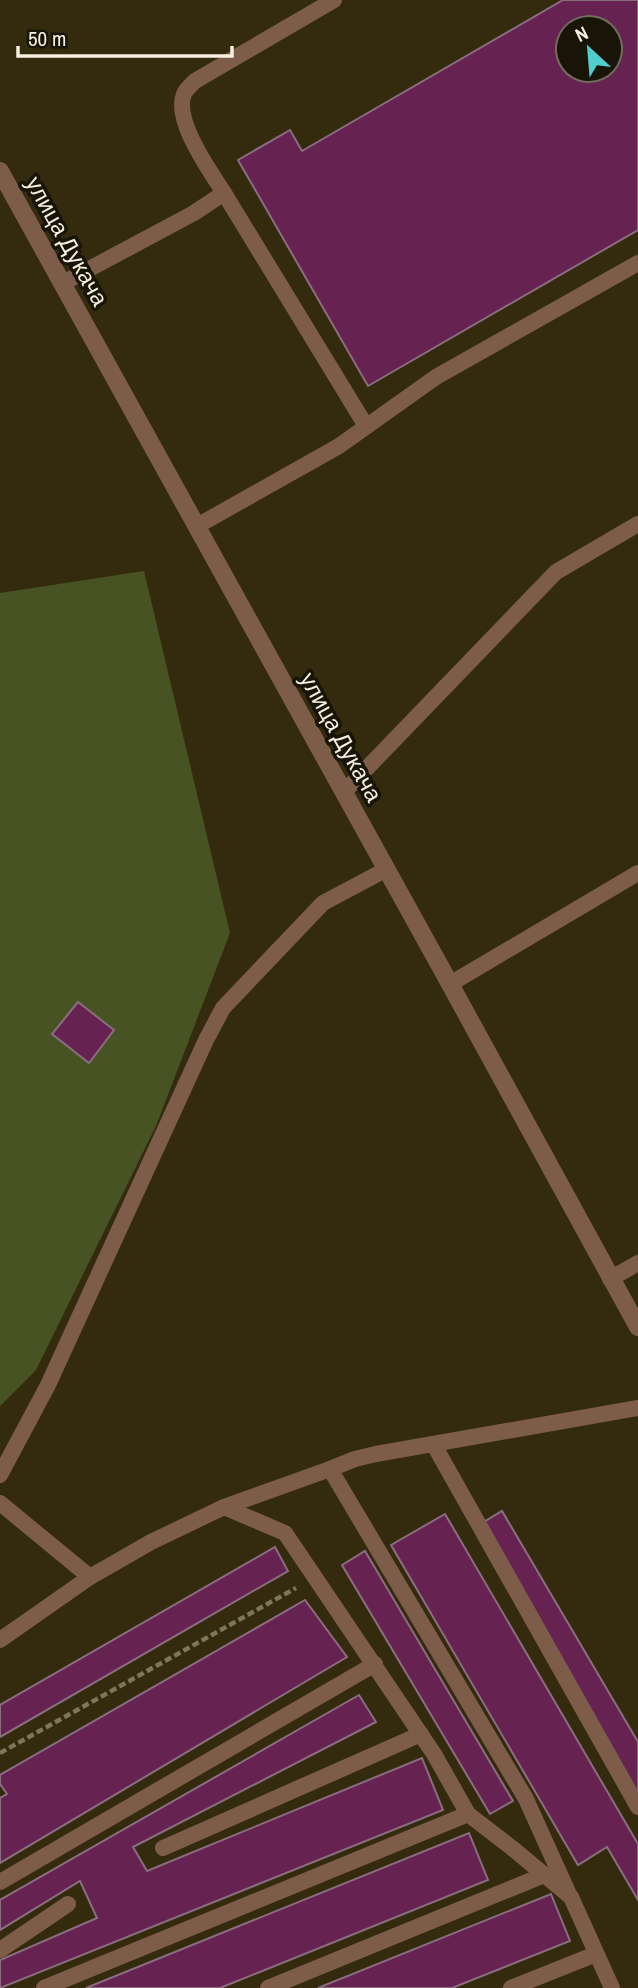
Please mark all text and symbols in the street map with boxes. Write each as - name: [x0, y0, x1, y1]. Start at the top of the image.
- scale bar: [18, 14, 231, 58]
- north arrow: [554, 14, 624, 84]
- text: N: [571, 20, 592, 48]
- text: 50 m: [28, 24, 66, 53]
- street label: улица Дукача: [19, 170, 116, 311]
- street label: улица Дукача: [293, 666, 390, 807]

